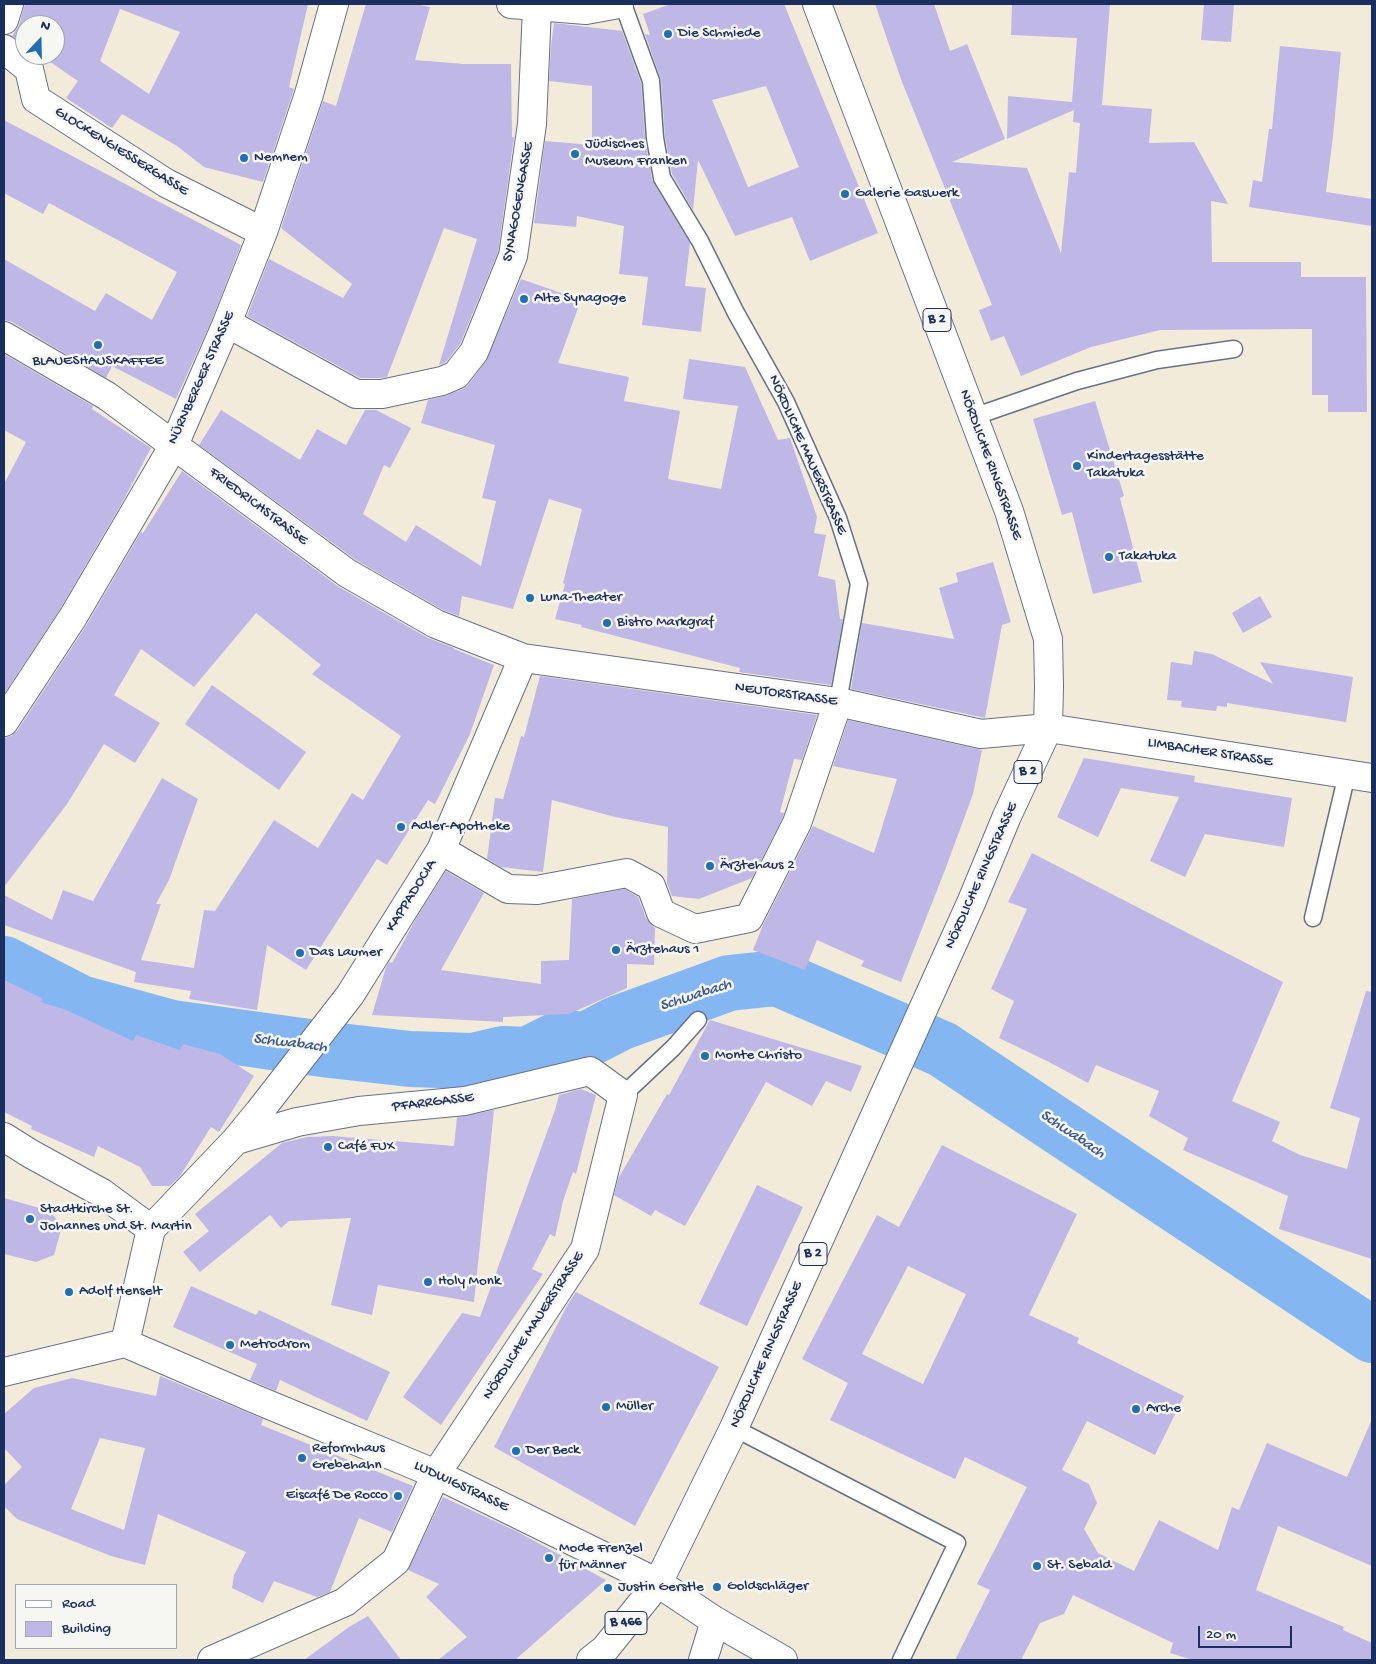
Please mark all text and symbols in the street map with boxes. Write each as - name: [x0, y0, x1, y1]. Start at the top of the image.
- north arrow: [15, 15, 65, 65]
- text: N: [38, 17, 53, 36]
- place label: Die Schmiede: [678, 25, 761, 43]
- marker: Die Schmiede: [662, 28, 674, 40]
- street label: GLOCKENGIESSERGASSE: [51, 103, 191, 201]
- place label: Jüdisches Museum Franken: [585, 136, 687, 171]
- street label: SYNAGOGENGASSE: [500, 141, 538, 263]
- marker: Jüdisches Museum Franken: [569, 148, 581, 160]
- place label: Nemnem: [254, 149, 308, 167]
- marker: Nemnem: [238, 152, 250, 164]
- place label: Galerie Gaswerk: [855, 185, 958, 203]
- marker: Galerie Gaswerk: [839, 188, 851, 200]
- place label: Alte Synagoge: [534, 290, 626, 308]
- marker: Alte Synagoge: [518, 293, 530, 305]
- road number: B 2: [923, 308, 951, 332]
- street label: NÜRNBERGER STRASSE: [165, 309, 239, 447]
- marker: BLAUESHAUSKAFFEE: [92, 339, 104, 351]
- place label: BLAUESHAUSKAFFEE: [32, 353, 164, 371]
- street label: NÖRDLICHE MAUERSTRASSE: [764, 372, 850, 538]
- street label: NÖRDLICHE RINGSTRASSE: [954, 387, 1026, 543]
- place label: Kindertagesstätte Takatuka: [1087, 448, 1204, 483]
- marker: Kindertagesstätte Takatuka: [1071, 460, 1083, 472]
- street label: FRIEDRICHSTRASSE: [205, 464, 311, 550]
- place label: Takatuka: [1119, 548, 1176, 566]
- marker: Takatuka: [1103, 551, 1115, 563]
- place label: Luna-Theater: [540, 589, 622, 607]
- marker: Luna-Theater: [524, 592, 536, 604]
- place label: Bistro Markgraf: [617, 614, 714, 632]
- marker: Bistro Markgraf: [601, 617, 613, 629]
- street label: NEUTORSTRASSE: [734, 679, 838, 711]
- street label: LIMBACHER STRASSE: [1146, 734, 1274, 772]
- road number: B 2: [1014, 760, 1042, 784]
- street label: NÖRDLICHE RINGSTRASSE: [942, 800, 1022, 952]
- place label: Adler-Apotheke: [411, 818, 510, 836]
- marker: Adler-Apotheke: [395, 821, 407, 833]
- street label: KAPPADOCIA: [383, 857, 441, 935]
- place label: Ärztehaus 2: [720, 857, 794, 875]
- marker: Ärztehaus 2: [704, 860, 716, 872]
- place label: Ärztehaus 1: [626, 941, 699, 959]
- place label: Das Laumer: [310, 944, 382, 962]
- marker: Ärztehaus 1: [610, 944, 622, 956]
- marker: Das Laumer: [294, 947, 306, 959]
- water label: Schwabach: [658, 975, 734, 1017]
- water label: Schwabach: [252, 1030, 328, 1058]
- place label: Monte Christo: [715, 1047, 802, 1065]
- marker: Monte Christo: [699, 1050, 711, 1062]
- street label: PFARRGASSE: [391, 1089, 475, 1117]
- water label: Schwabach: [1036, 1106, 1108, 1164]
- place label: Café FUX: [338, 1138, 395, 1156]
- marker: Café FUX: [322, 1141, 334, 1153]
- place label: Stadtkirche St. Johannes und St. Martin: [40, 1201, 192, 1236]
- marker: Stadtkirche St. Johannes und St. Martin: [24, 1213, 36, 1225]
- road number: B 2: [799, 1242, 827, 1266]
- street label: NÖRDLICHE MAUERSTRASSE: [479, 1249, 589, 1403]
- place label: Holy Monk: [438, 1273, 501, 1291]
- marker: Holy Monk: [422, 1276, 434, 1288]
- street label: NÖRDLICHE RINGSTRASSE: [727, 1279, 807, 1431]
- place label: Adolf Henselt: [79, 1283, 162, 1301]
- marker: Adolf Henselt: [63, 1286, 75, 1298]
- place label: Metrodrom: [240, 1336, 310, 1354]
- marker: Metrodrom: [224, 1339, 236, 1351]
- place label: Müller: [616, 1398, 653, 1416]
- place label: Arche: [1146, 1400, 1181, 1418]
- marker: Müller: [600, 1401, 612, 1413]
- marker: Arche: [1130, 1403, 1142, 1415]
- place label: Reformhaus Grebehahn: [312, 1440, 385, 1475]
- place label: Der Beck: [526, 1442, 580, 1460]
- marker: Der Beck: [510, 1445, 522, 1457]
- marker: Reformhaus Grebehahn: [296, 1452, 308, 1464]
- street label: LUDWIGSTRASSE: [411, 1457, 511, 1517]
- place label: Eiscafé De Rocco: [286, 1487, 388, 1505]
- marker: Eiscafé De Rocco: [392, 1490, 404, 1502]
- place label: Mode Frenzel für Männer: [559, 1540, 643, 1575]
- marker: Mode Frenzel für Männer: [543, 1552, 555, 1564]
- place label: St. Sebald: [1047, 1557, 1111, 1575]
- marker: St. Sebald: [1031, 1560, 1043, 1572]
- place label: Goldschläger: [727, 1578, 808, 1596]
- place label: Justin Gerstle: [618, 1579, 704, 1597]
- marker: Goldschläger: [711, 1581, 723, 1593]
- marker: Justin Gerstle: [602, 1582, 614, 1594]
- legend: [15, 1584, 178, 1649]
- text: Road: [62, 1595, 95, 1613]
- road number: B 466: [605, 1612, 647, 1635]
- scale bar: [1201, 1616, 1295, 1648]
- text: Building: [62, 1620, 111, 1638]
- text: 20 m: [1206, 1626, 1236, 1644]

